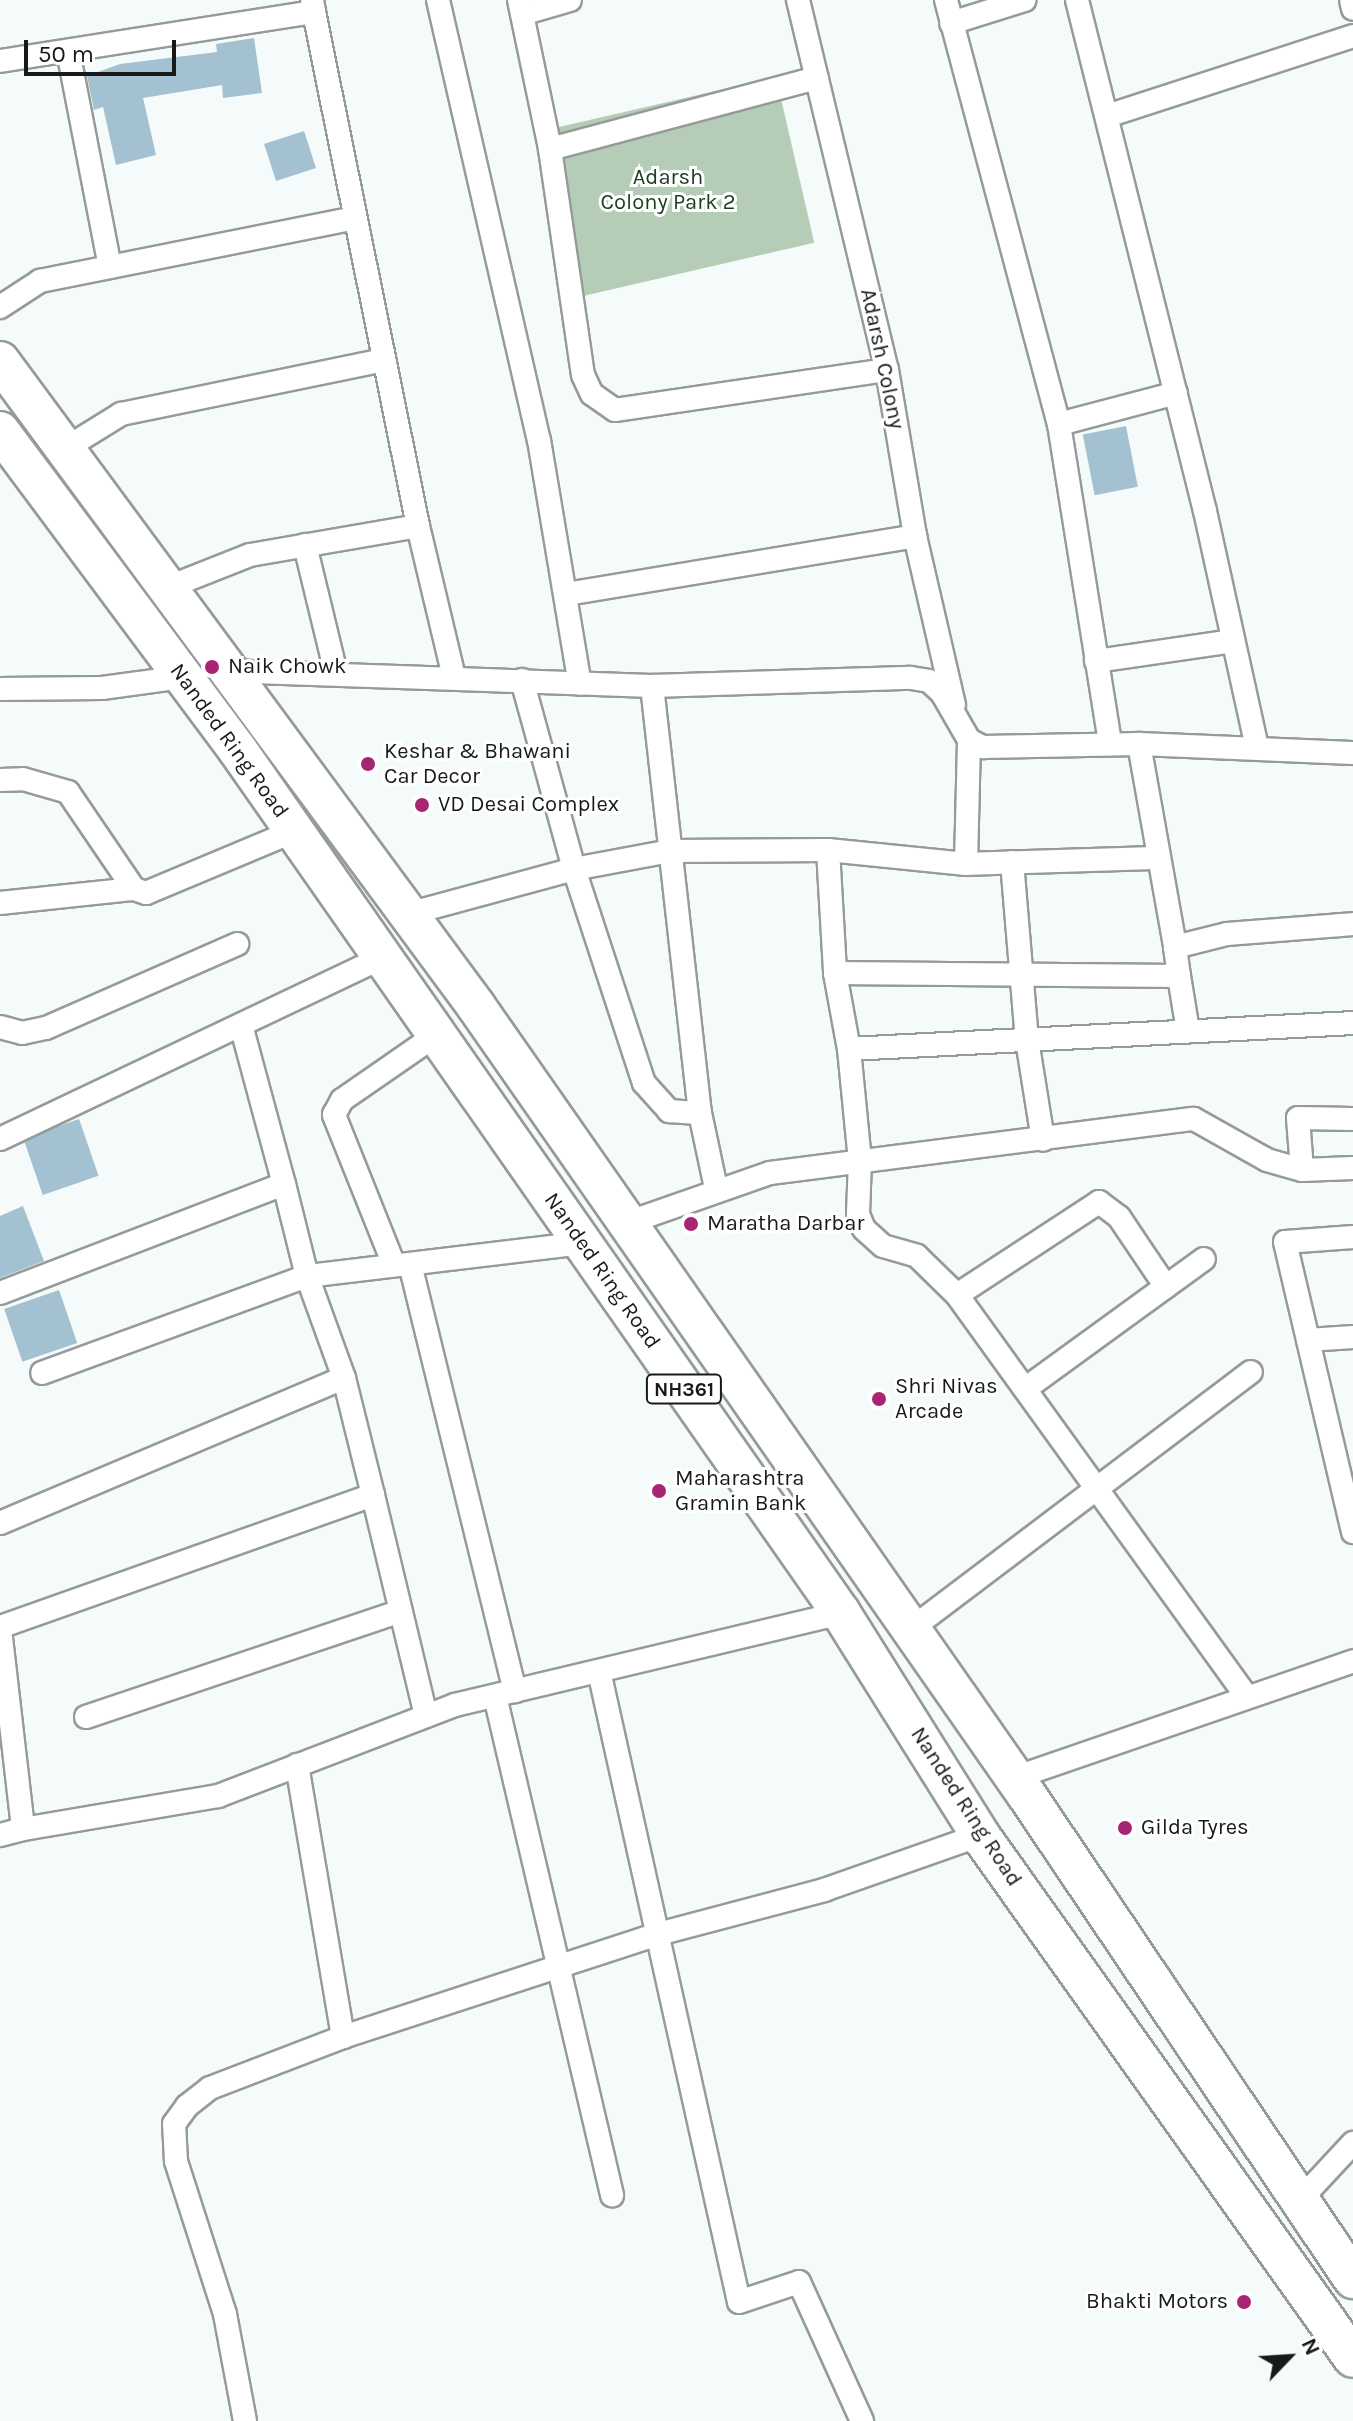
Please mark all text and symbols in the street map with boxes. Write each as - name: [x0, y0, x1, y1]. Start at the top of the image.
- scale bar: [28, 24, 180, 74]
- text: 50 m: [38, 40, 94, 68]
- park label: Adarsh Colony Park 2: [600, 164, 736, 216]
- street label: Adarsh Colony: [854, 286, 910, 432]
- place label: Naik Chowk: [228, 654, 346, 680]
- marker: Naik Chowk: [203, 658, 221, 676]
- street label: Nanded Ring Road: [164, 659, 294, 823]
- place label: Keshar & Bhawani Car Decor: [384, 738, 571, 790]
- marker: Keshar & Bhawani Car Decor: [359, 755, 377, 773]
- place label: VD Desai Complex: [438, 792, 619, 818]
- marker: VD Desai Complex: [413, 796, 431, 814]
- street label: Nanded Ring Road: [538, 1188, 666, 1354]
- place label: Maratha Darbar: [707, 1211, 864, 1237]
- marker: Maratha Darbar: [682, 1215, 700, 1233]
- road number: NH361: [644, 1373, 724, 1405]
- place label: Shri Nivas Arcade: [895, 1373, 998, 1424]
- marker: Shri Nivas Arcade: [870, 1390, 888, 1408]
- place label: Maharashtra Gramin Bank: [675, 1465, 806, 1516]
- marker: Maharashtra Gramin Bank: [650, 1482, 668, 1500]
- street label: Nanded Ring Road: [905, 1722, 1027, 1892]
- place label: Gilda Tyres: [1141, 1815, 1249, 1841]
- marker: Gilda Tyres: [1116, 1819, 1134, 1837]
- place label: Bhakti Motors: [1086, 2289, 1228, 2315]
- marker: Bhakti Motors: [1235, 2293, 1253, 2311]
- north arrow: [1249, 2317, 1329, 2397]
- text: N: [1296, 2334, 1326, 2360]

